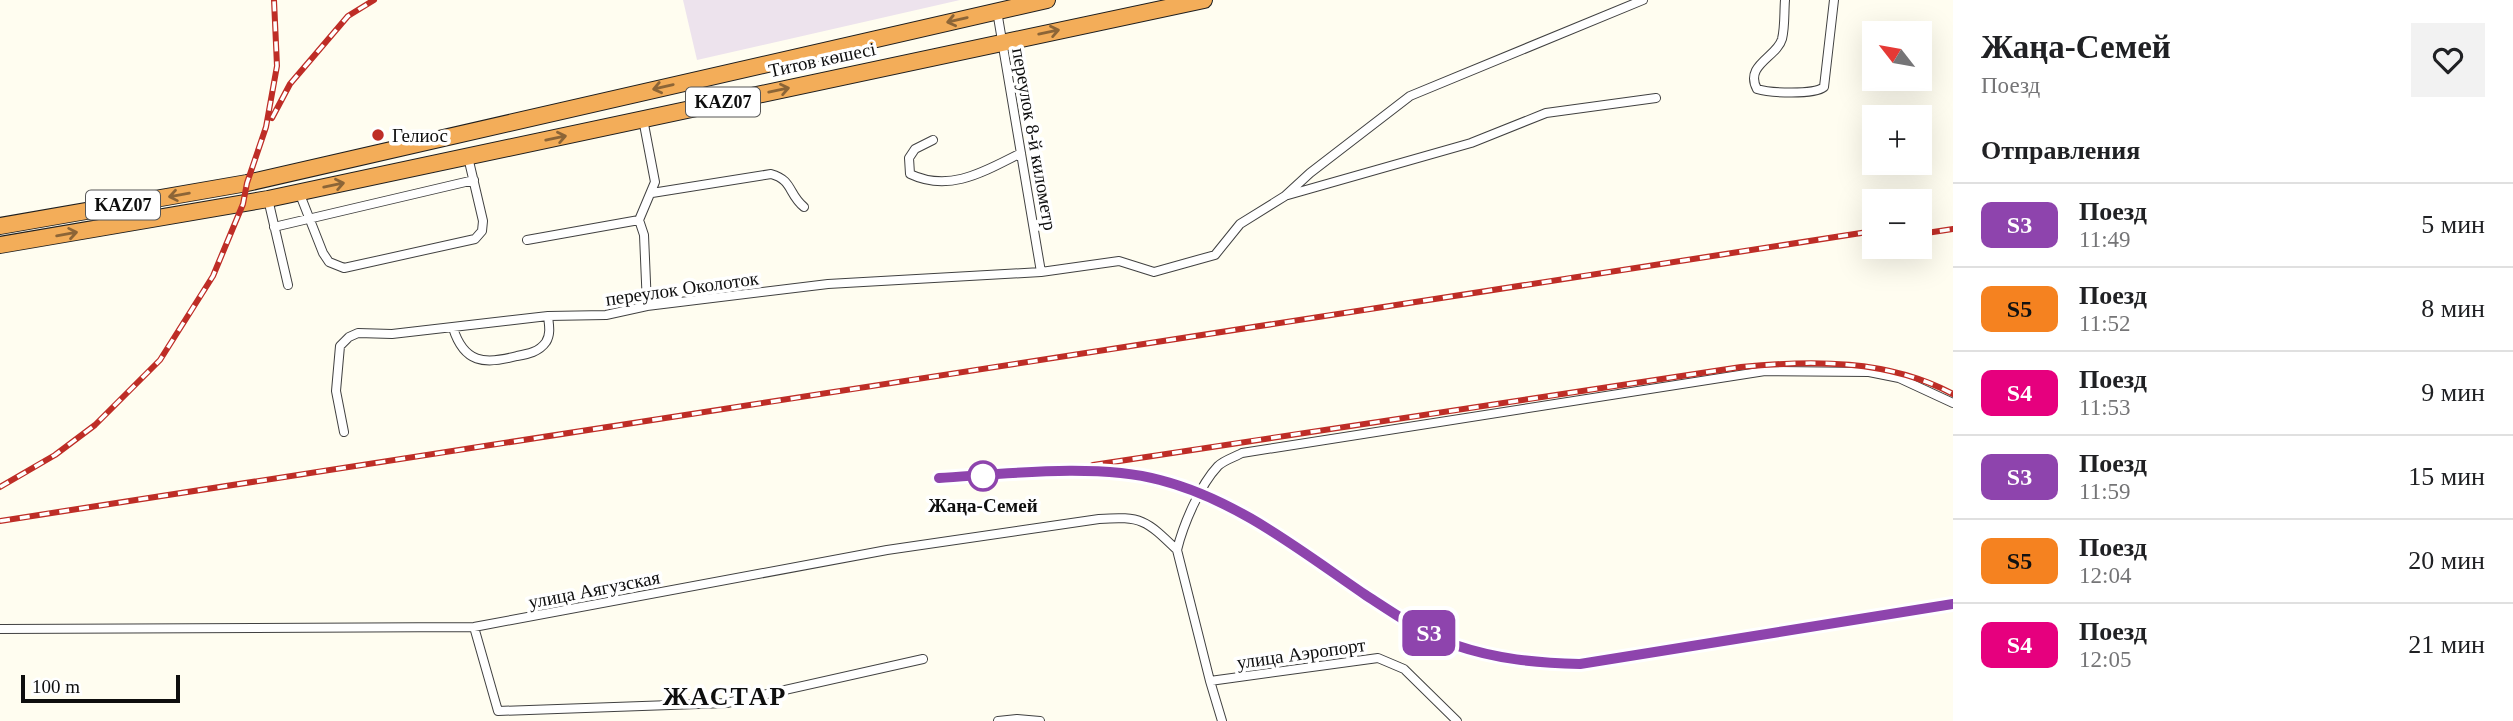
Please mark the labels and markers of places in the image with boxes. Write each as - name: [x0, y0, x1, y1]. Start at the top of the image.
- place label: Гелиос: [392, 125, 448, 146]
- marker: Гелиос: [370, 127, 386, 143]
- marker: Жаңа-Семей: [968, 461, 998, 491]
- place label: Жаңа-Семей: [928, 495, 1038, 516]

